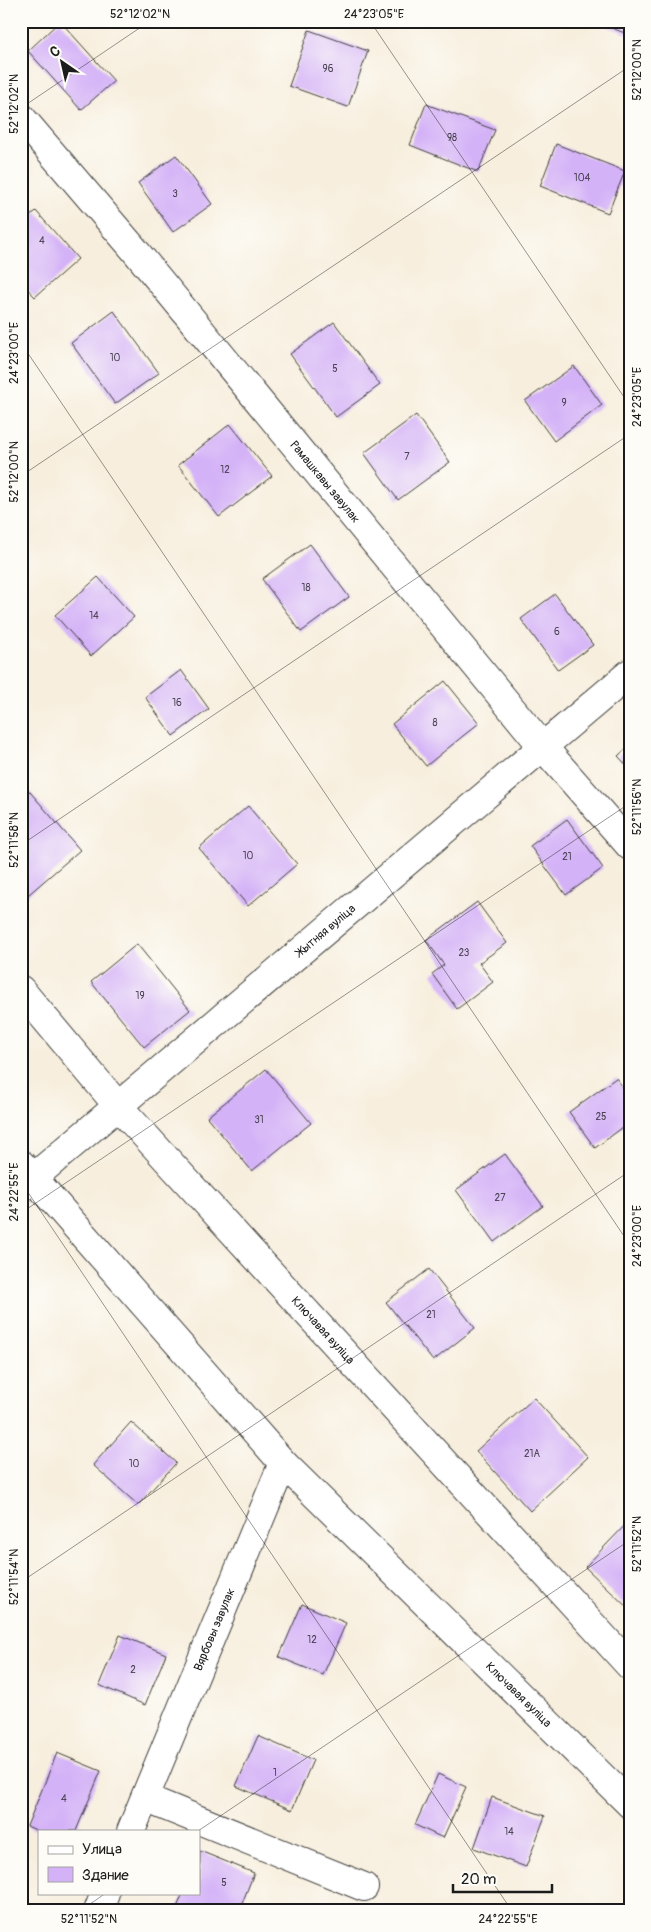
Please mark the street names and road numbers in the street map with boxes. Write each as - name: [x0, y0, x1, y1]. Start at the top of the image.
- street label: Рамашкавы завулак: [287, 438, 363, 526]
- street label: Жытняя вуліца: [291, 901, 359, 961]
- street label: Ключавая вуліца: [288, 1293, 358, 1368]
- street label: Вярбовы завулак: [190, 1586, 238, 1673]
- street label: Ключавая вуліца: [483, 1659, 555, 1731]

